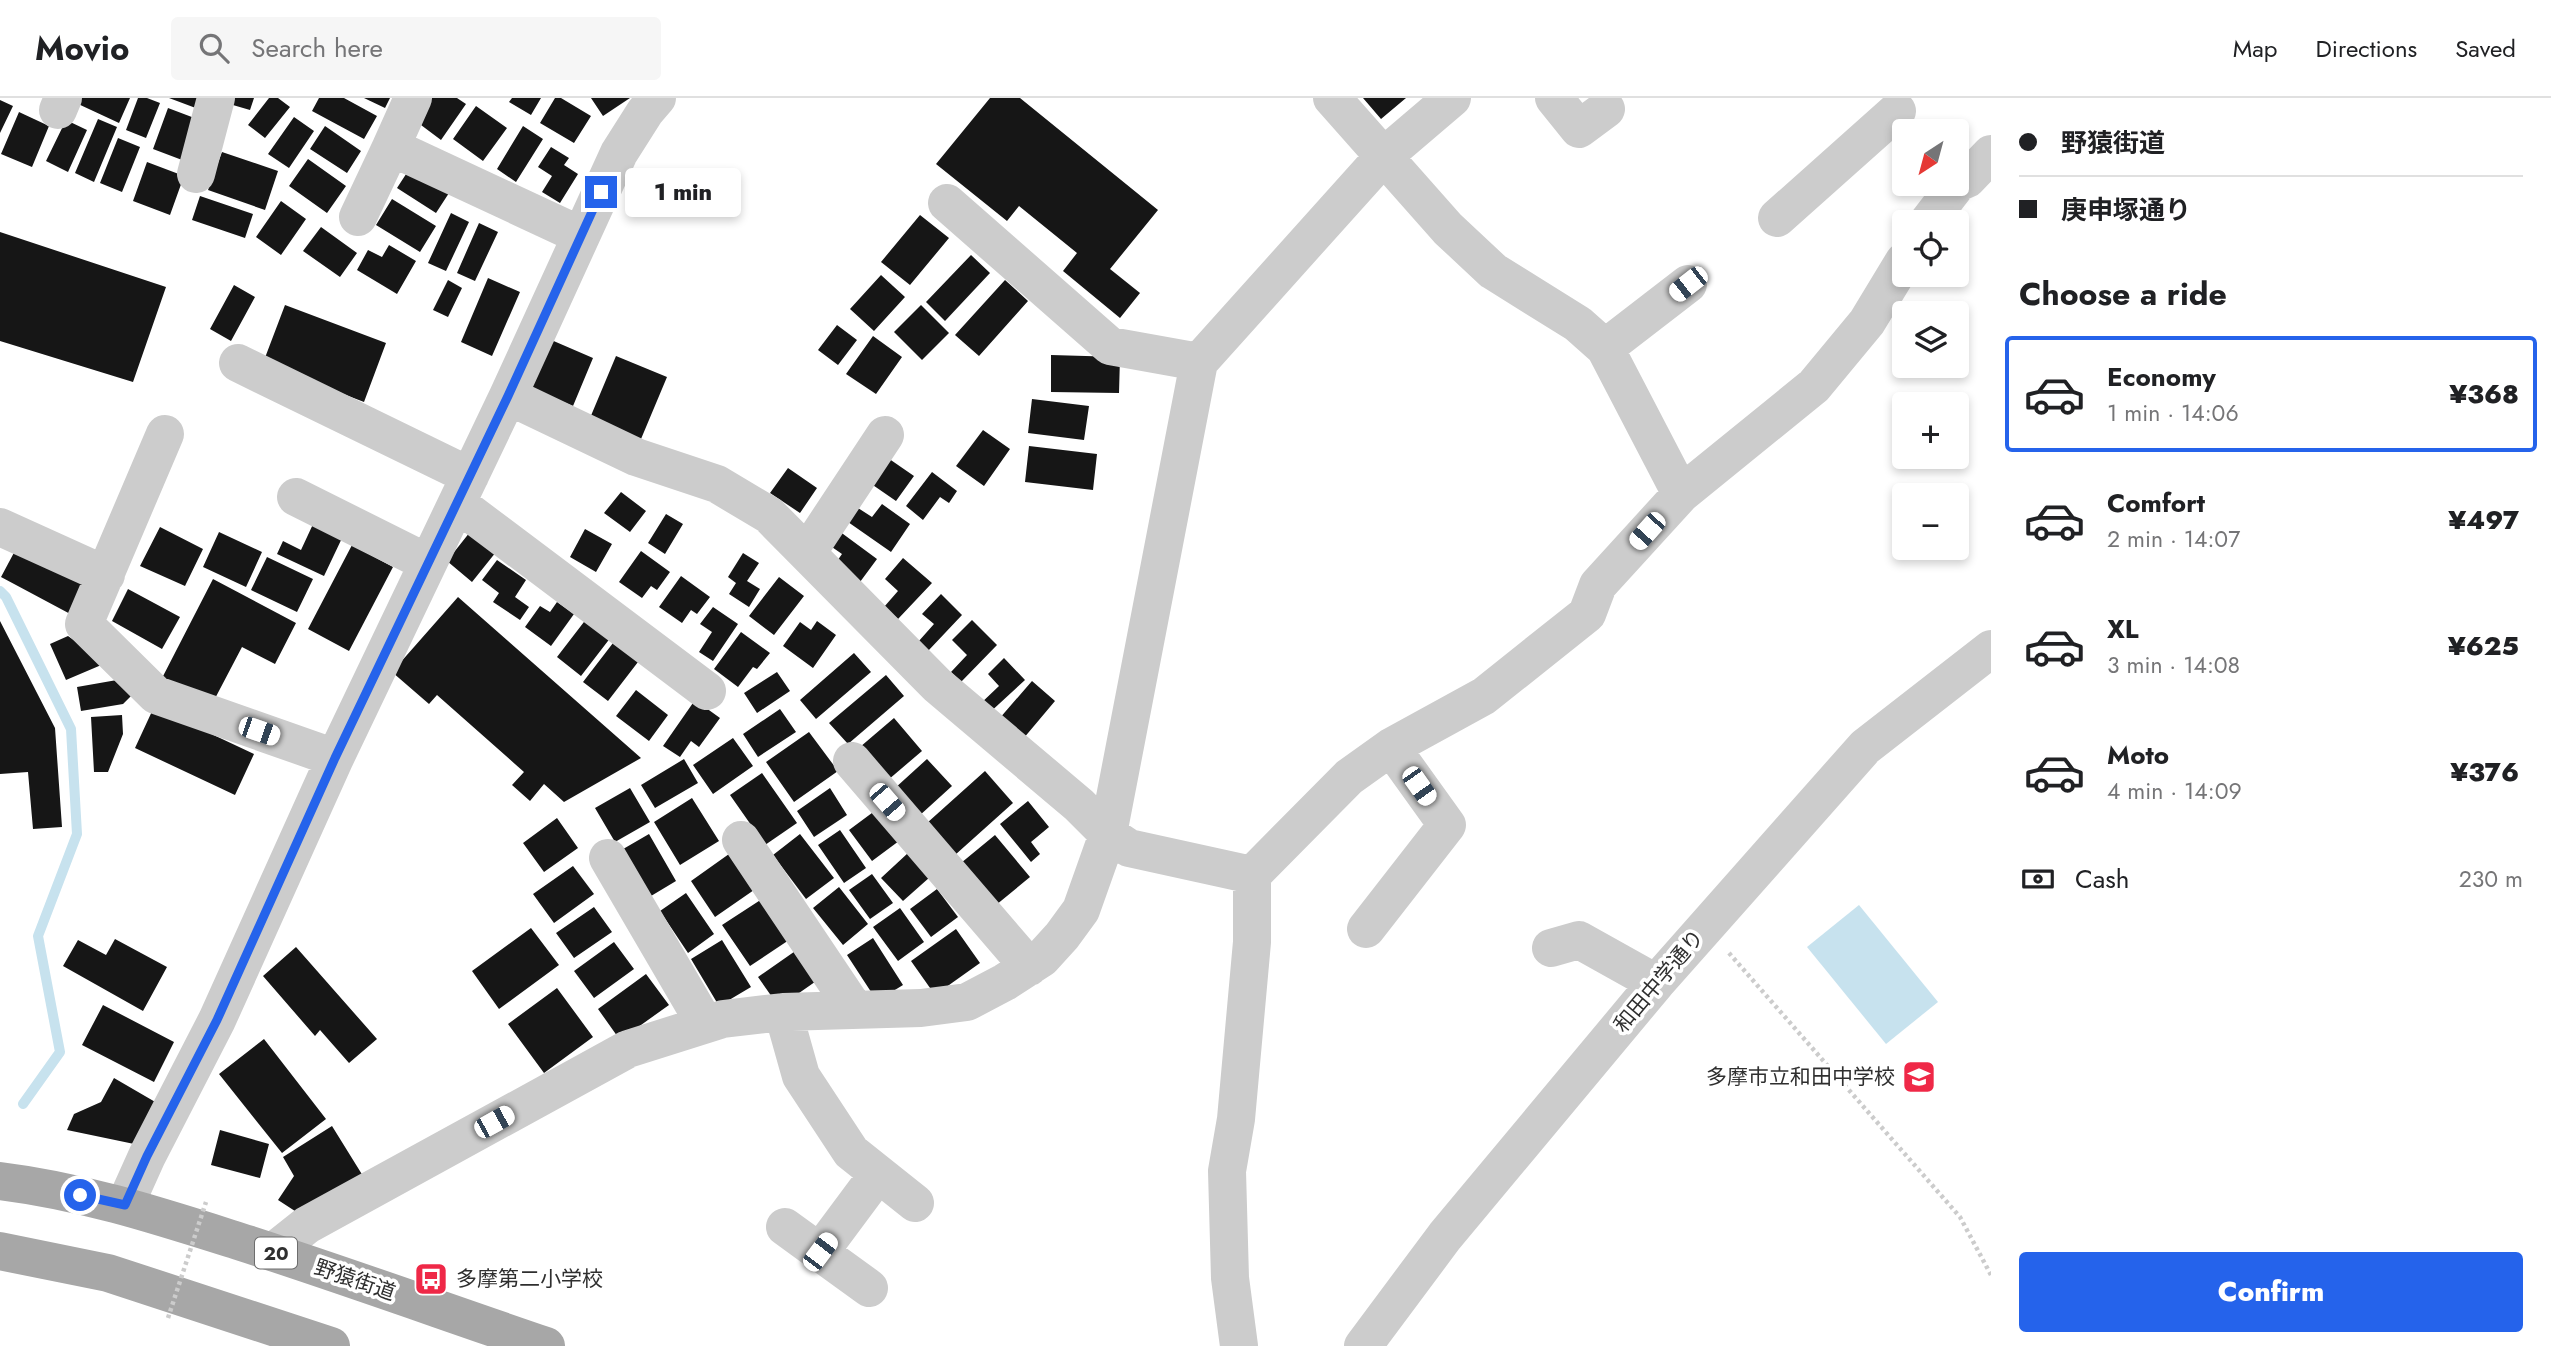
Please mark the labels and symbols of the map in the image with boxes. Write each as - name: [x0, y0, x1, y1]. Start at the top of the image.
- north arrow: [1892, 119, 1969, 196]
- callout: 1 min: [626, 168, 741, 217]
- route end: [585, 176, 617, 208]
- car: [1665, 263, 1712, 305]
- car: [1626, 508, 1669, 554]
- car: [236, 714, 283, 748]
- car: [1399, 763, 1440, 809]
- car: [866, 779, 909, 825]
- street label: 和田中学通り: [1607, 923, 1711, 1039]
- school or university icon: 多摩市立和田中学校: [1900, 1058, 1938, 1096]
- place label: 多摩市立和田中学校: [1706, 1062, 1895, 1092]
- car: [471, 1103, 518, 1141]
- route start: [64, 1179, 96, 1211]
- car: [799, 1229, 842, 1275]
- road number: 20: [255, 1238, 297, 1268]
- street label: 野猿街道: [310, 1252, 400, 1308]
- bus stop icon: 多摩第二小学校: [412, 1260, 450, 1298]
- place label: 多摩第二小学校: [456, 1264, 603, 1294]

